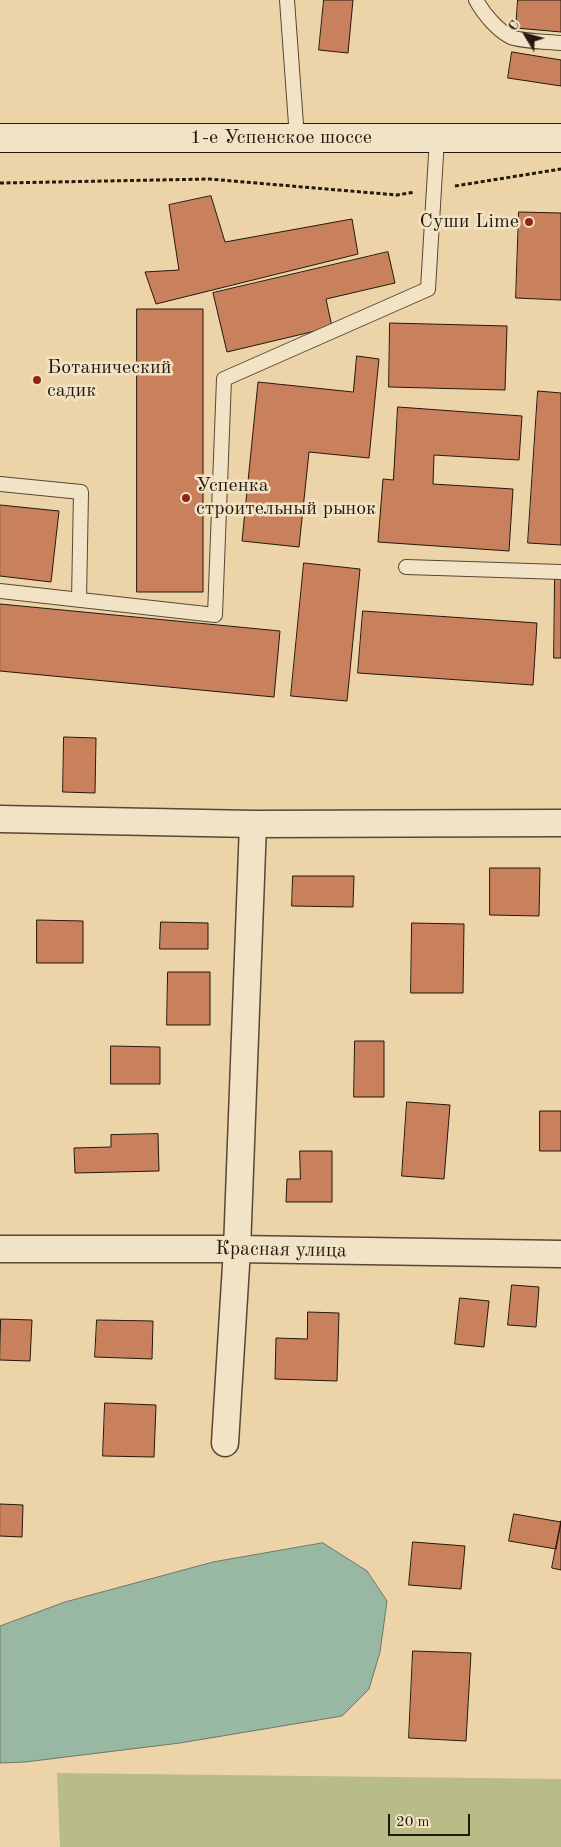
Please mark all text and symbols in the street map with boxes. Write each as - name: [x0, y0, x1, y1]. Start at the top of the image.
- north arrow: [501, 10, 551, 60]
- text: С: [506, 18, 522, 34]
- street label: 1-е Успенское шоссе: [190, 126, 372, 150]
- place label: Суши Lime: [420, 210, 519, 234]
- marker: Суши Lime: [523, 216, 535, 228]
- place label: Ботанический садик: [47, 356, 172, 403]
- marker: Ботанический садик: [31, 374, 43, 386]
- place label: Успенка строительный рынок: [196, 474, 376, 521]
- marker: Успенка строительный рынок: [180, 492, 192, 504]
- street label: Красная улица: [215, 1237, 347, 1263]
- scale bar: [391, 1804, 474, 1836]
- text: 20 m: [396, 1815, 430, 1830]

